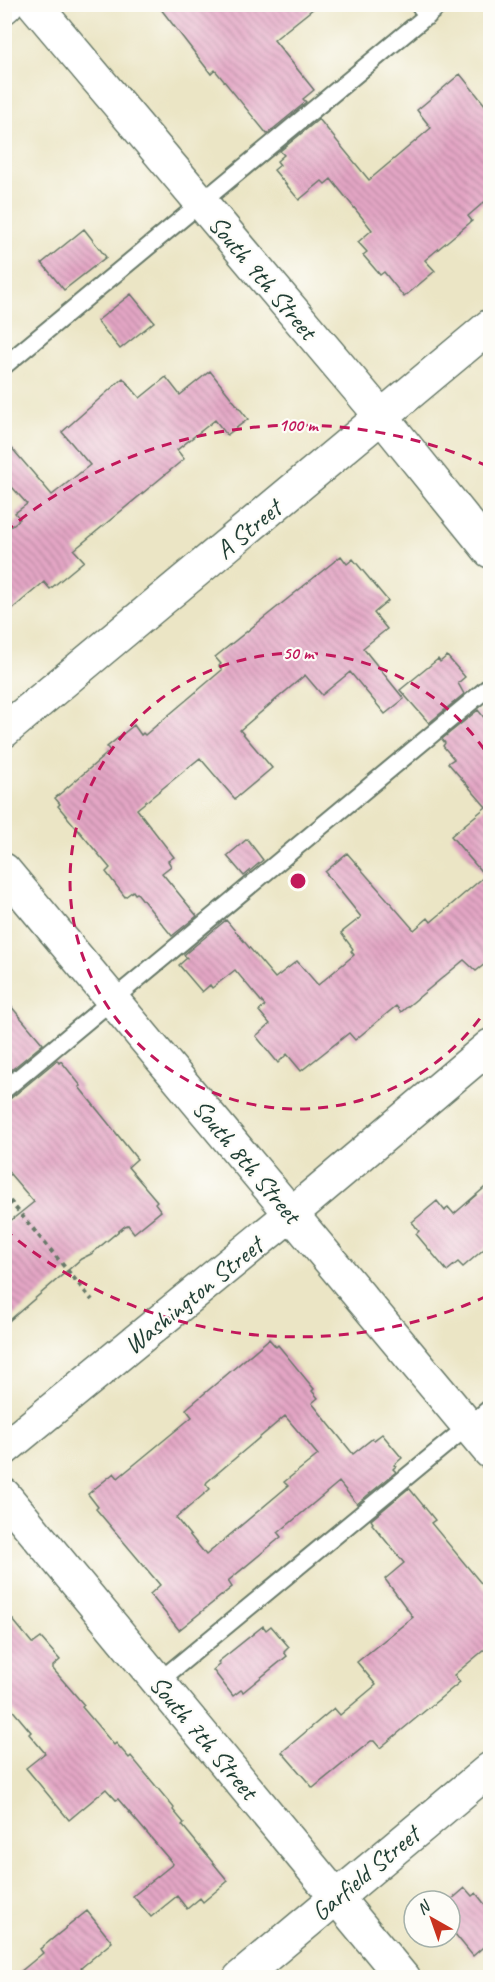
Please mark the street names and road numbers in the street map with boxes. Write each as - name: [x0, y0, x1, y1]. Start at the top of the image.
- street label: South 9th Street: [201, 208, 326, 348]
- street label: A Street: [209, 490, 291, 566]
- street label: South 8th Street: [185, 1092, 310, 1232]
- street label: Washington Street: [117, 1227, 272, 1361]
- street label: South 7th Street: [142, 1668, 267, 1808]
- street label: Garfield Street: [304, 1816, 429, 1928]

